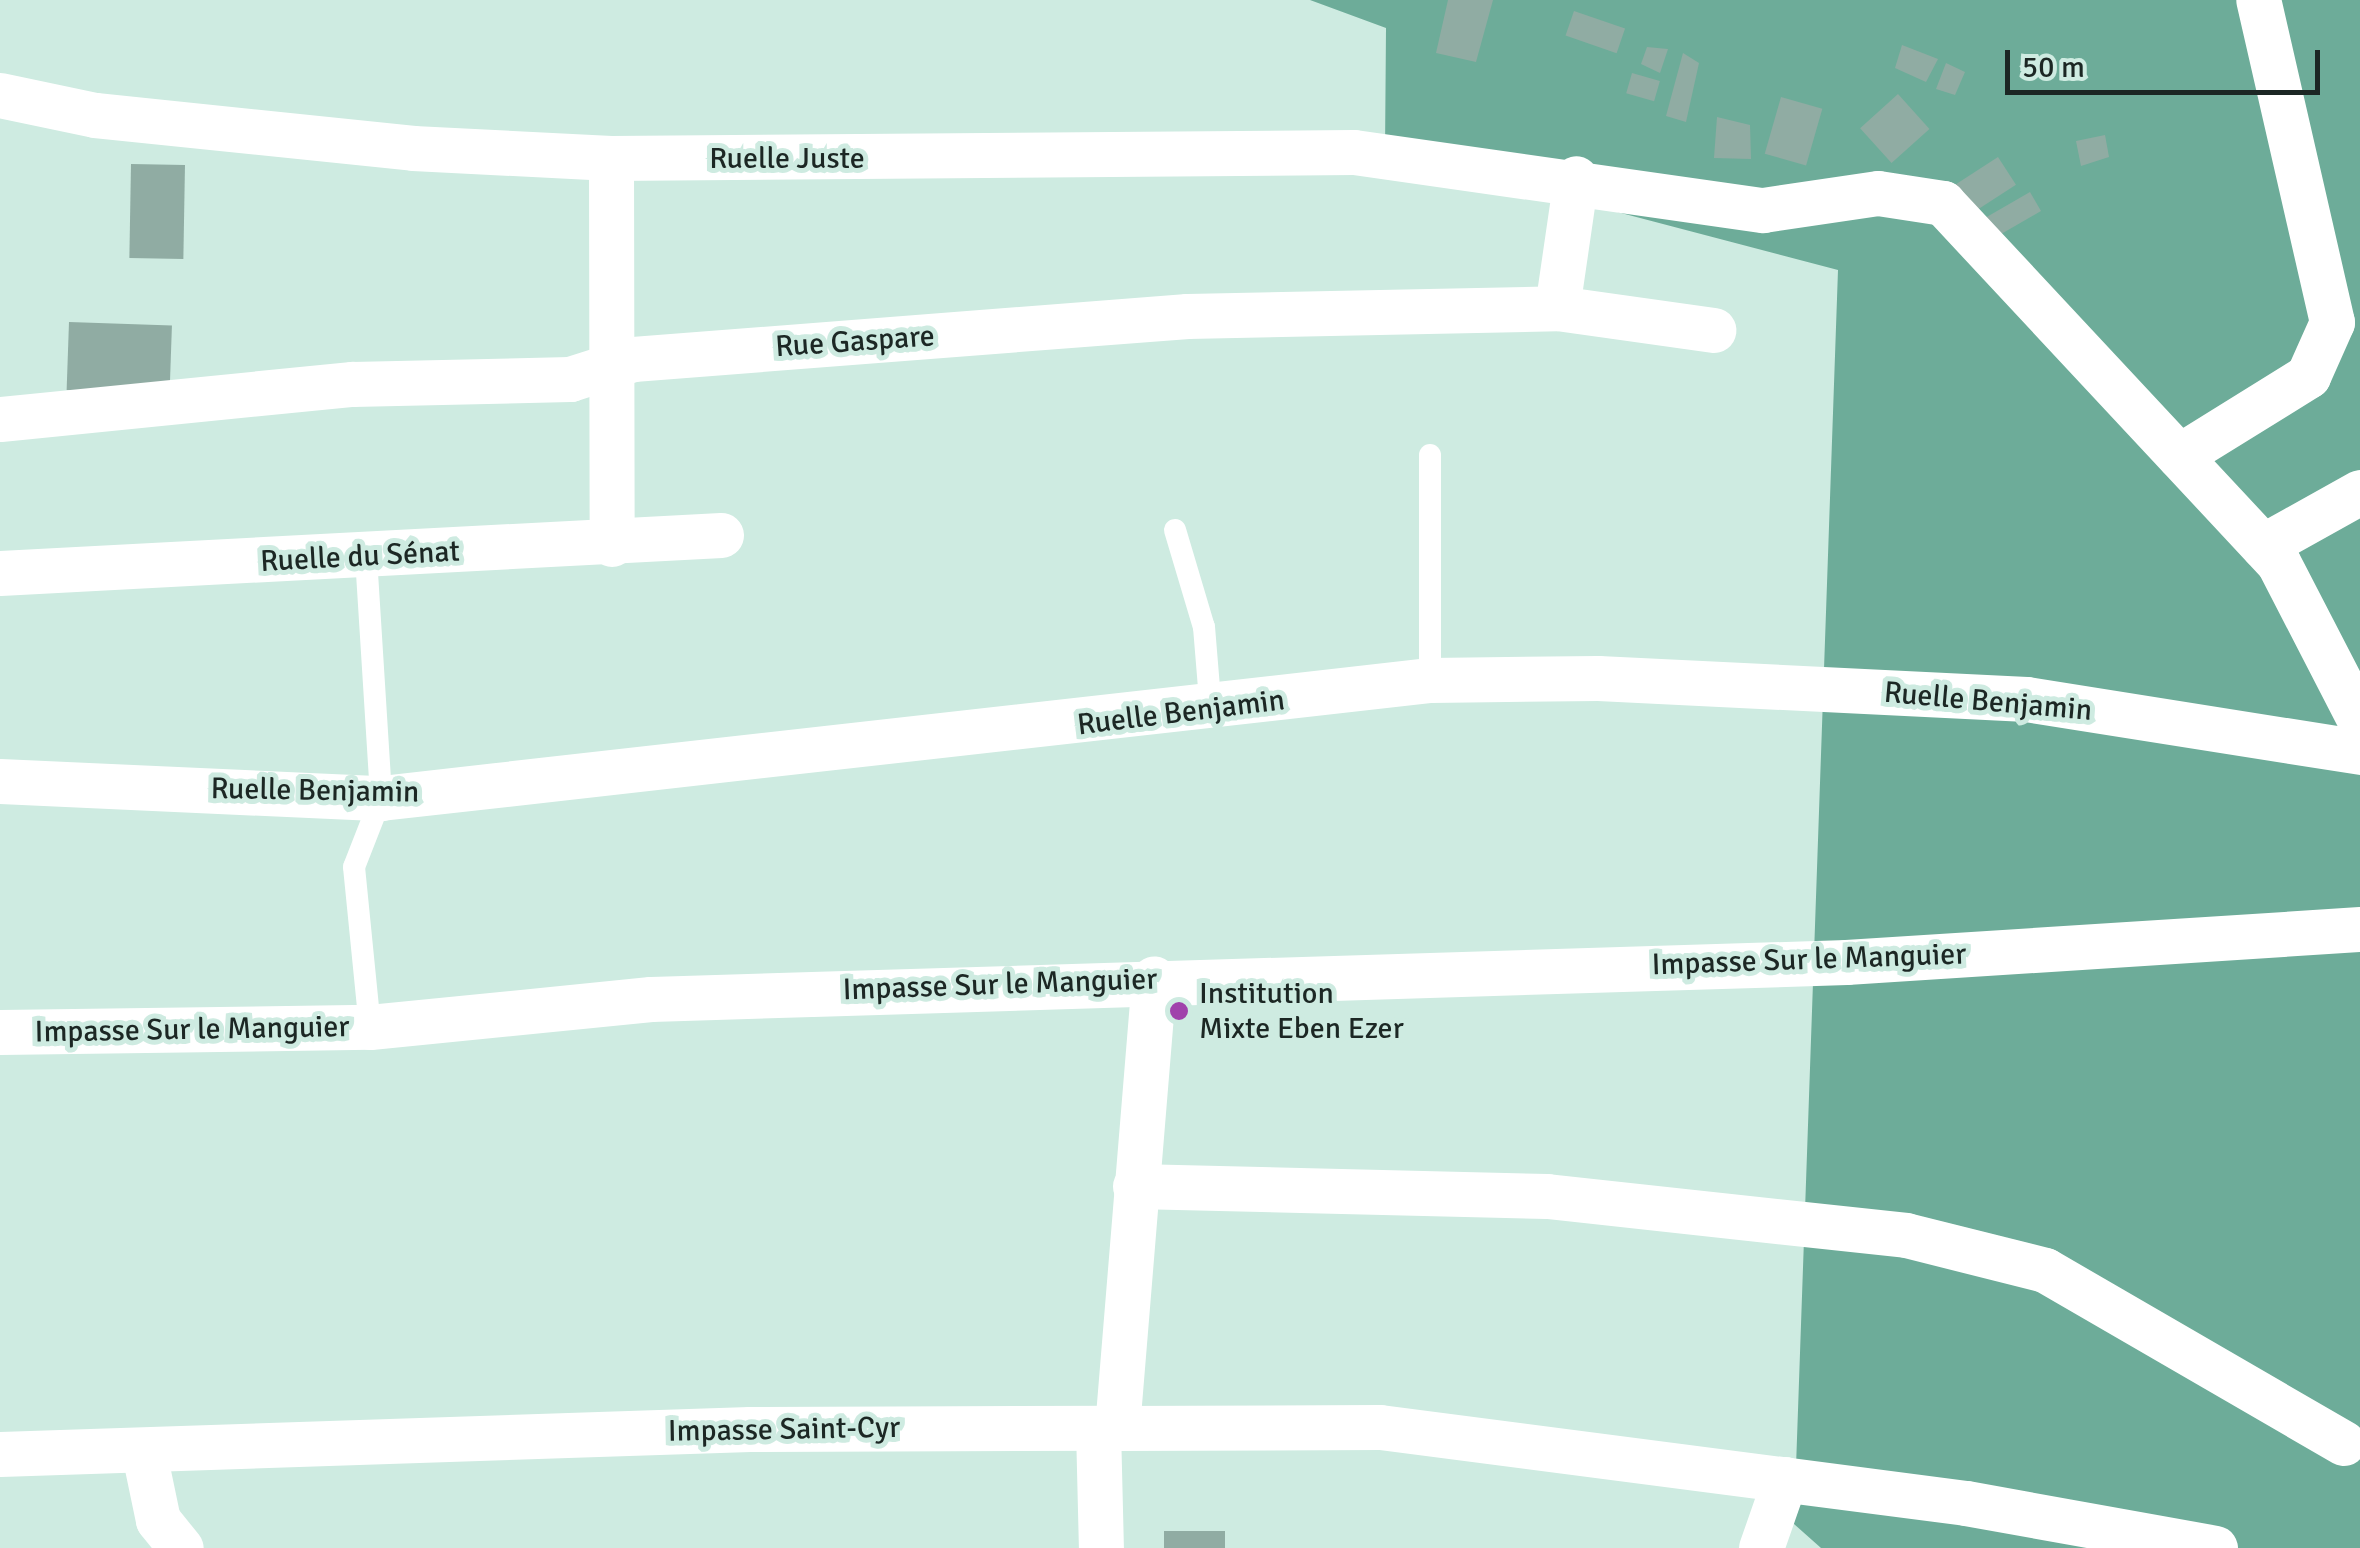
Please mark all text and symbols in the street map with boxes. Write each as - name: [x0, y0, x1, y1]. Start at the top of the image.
- scale bar: [2010, 30, 2325, 92]
- text: 50 m: [2022, 49, 2085, 86]
- street label: Ruelle Juste: [709, 141, 865, 177]
- street label: Rue Gaspare: [774, 318, 936, 366]
- street label: Ruelle du Sénat: [259, 534, 461, 580]
- street label: Ruelle Benjamin: [1882, 675, 2094, 729]
- street label: Ruelle Benjamin: [1075, 682, 1287, 744]
- street label: Ruelle Benjamin: [210, 771, 420, 811]
- street label: Impasse Sur le Manguier: [1651, 937, 1967, 983]
- street label: Impasse Sur le Manguier: [842, 962, 1158, 1008]
- place label: Institution Mixte Eben Ezer: [1199, 976, 1404, 1046]
- marker: Institution Mixte Eben Ezer: [1168, 1000, 1190, 1022]
- street label: Impasse Sur le Manguier: [34, 1009, 350, 1051]
- street label: Impasse Saint-Cyr: [668, 1410, 900, 1450]

